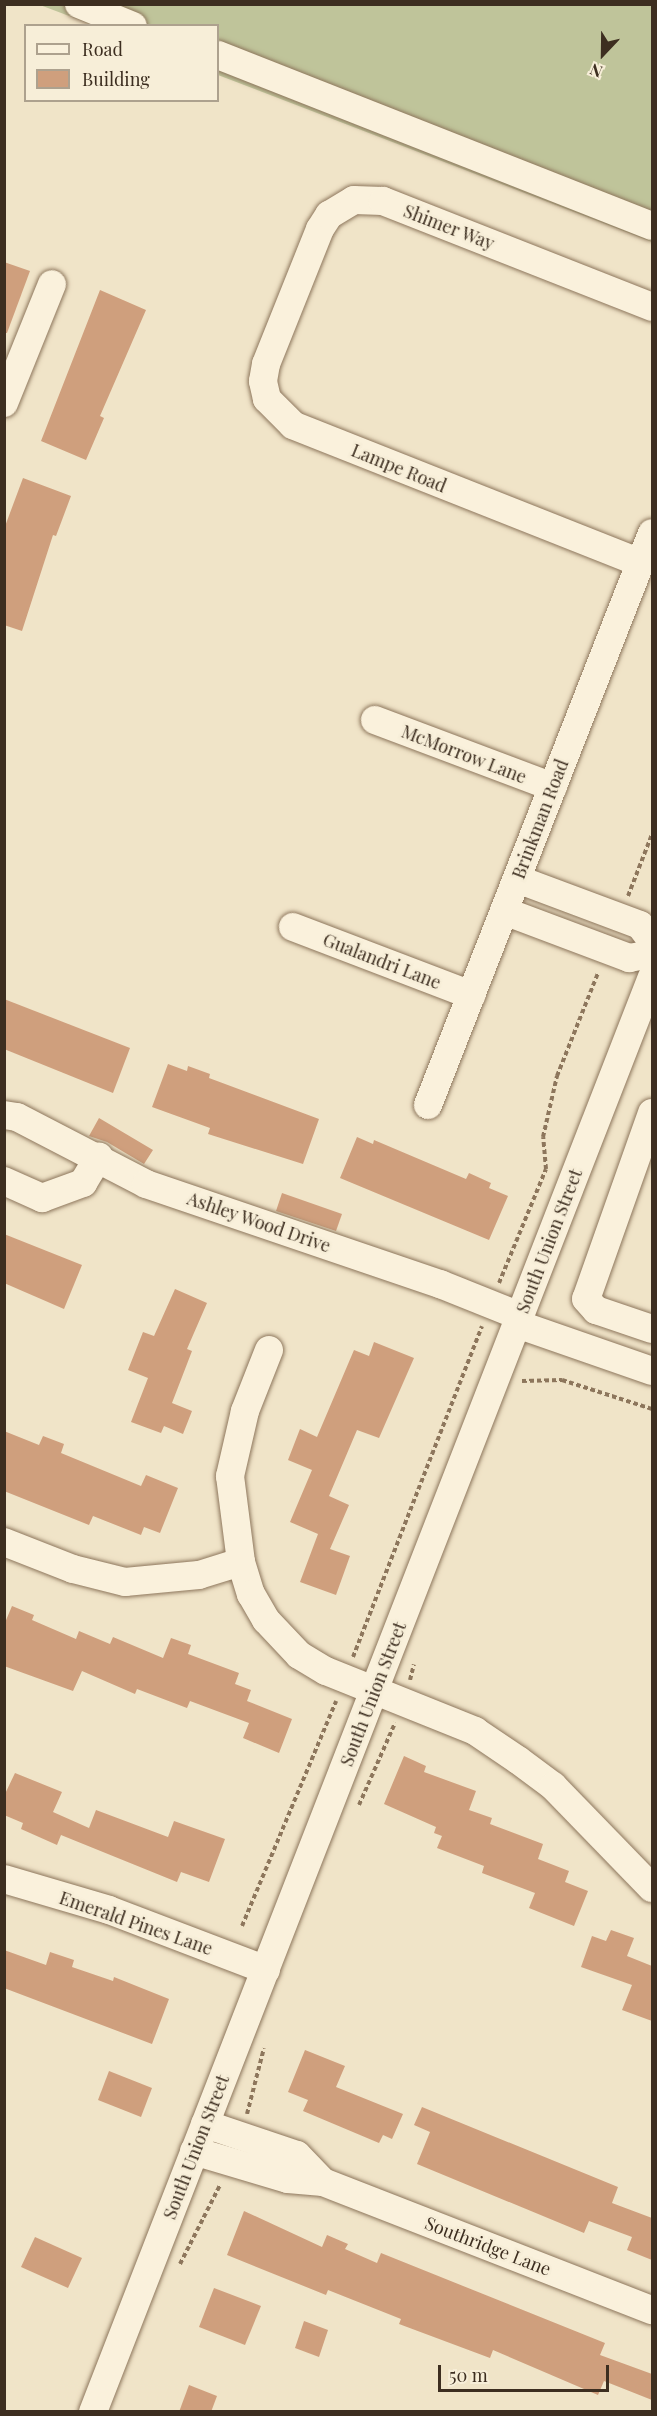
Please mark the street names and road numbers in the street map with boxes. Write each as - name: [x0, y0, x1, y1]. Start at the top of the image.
- street label: Shimer Way: [400, 200, 498, 254]
- street label: Lampe Road: [348, 439, 450, 497]
- street label: McMorrow Lane: [398, 720, 530, 788]
- street label: Brinkman Road: [507, 756, 573, 882]
- street label: Gualandri Lane: [320, 929, 444, 993]
- street label: South Union Street: [512, 1166, 586, 1316]
- street label: Ashley Wood Drive: [184, 1187, 334, 1257]
- street label: South Union Street: [336, 1619, 410, 1769]
- street label: Emerald Pines Lane: [57, 1887, 215, 1959]
- street label: South Union Street: [159, 2072, 233, 2222]
- street label: Southridge Lane: [422, 2212, 554, 2280]

